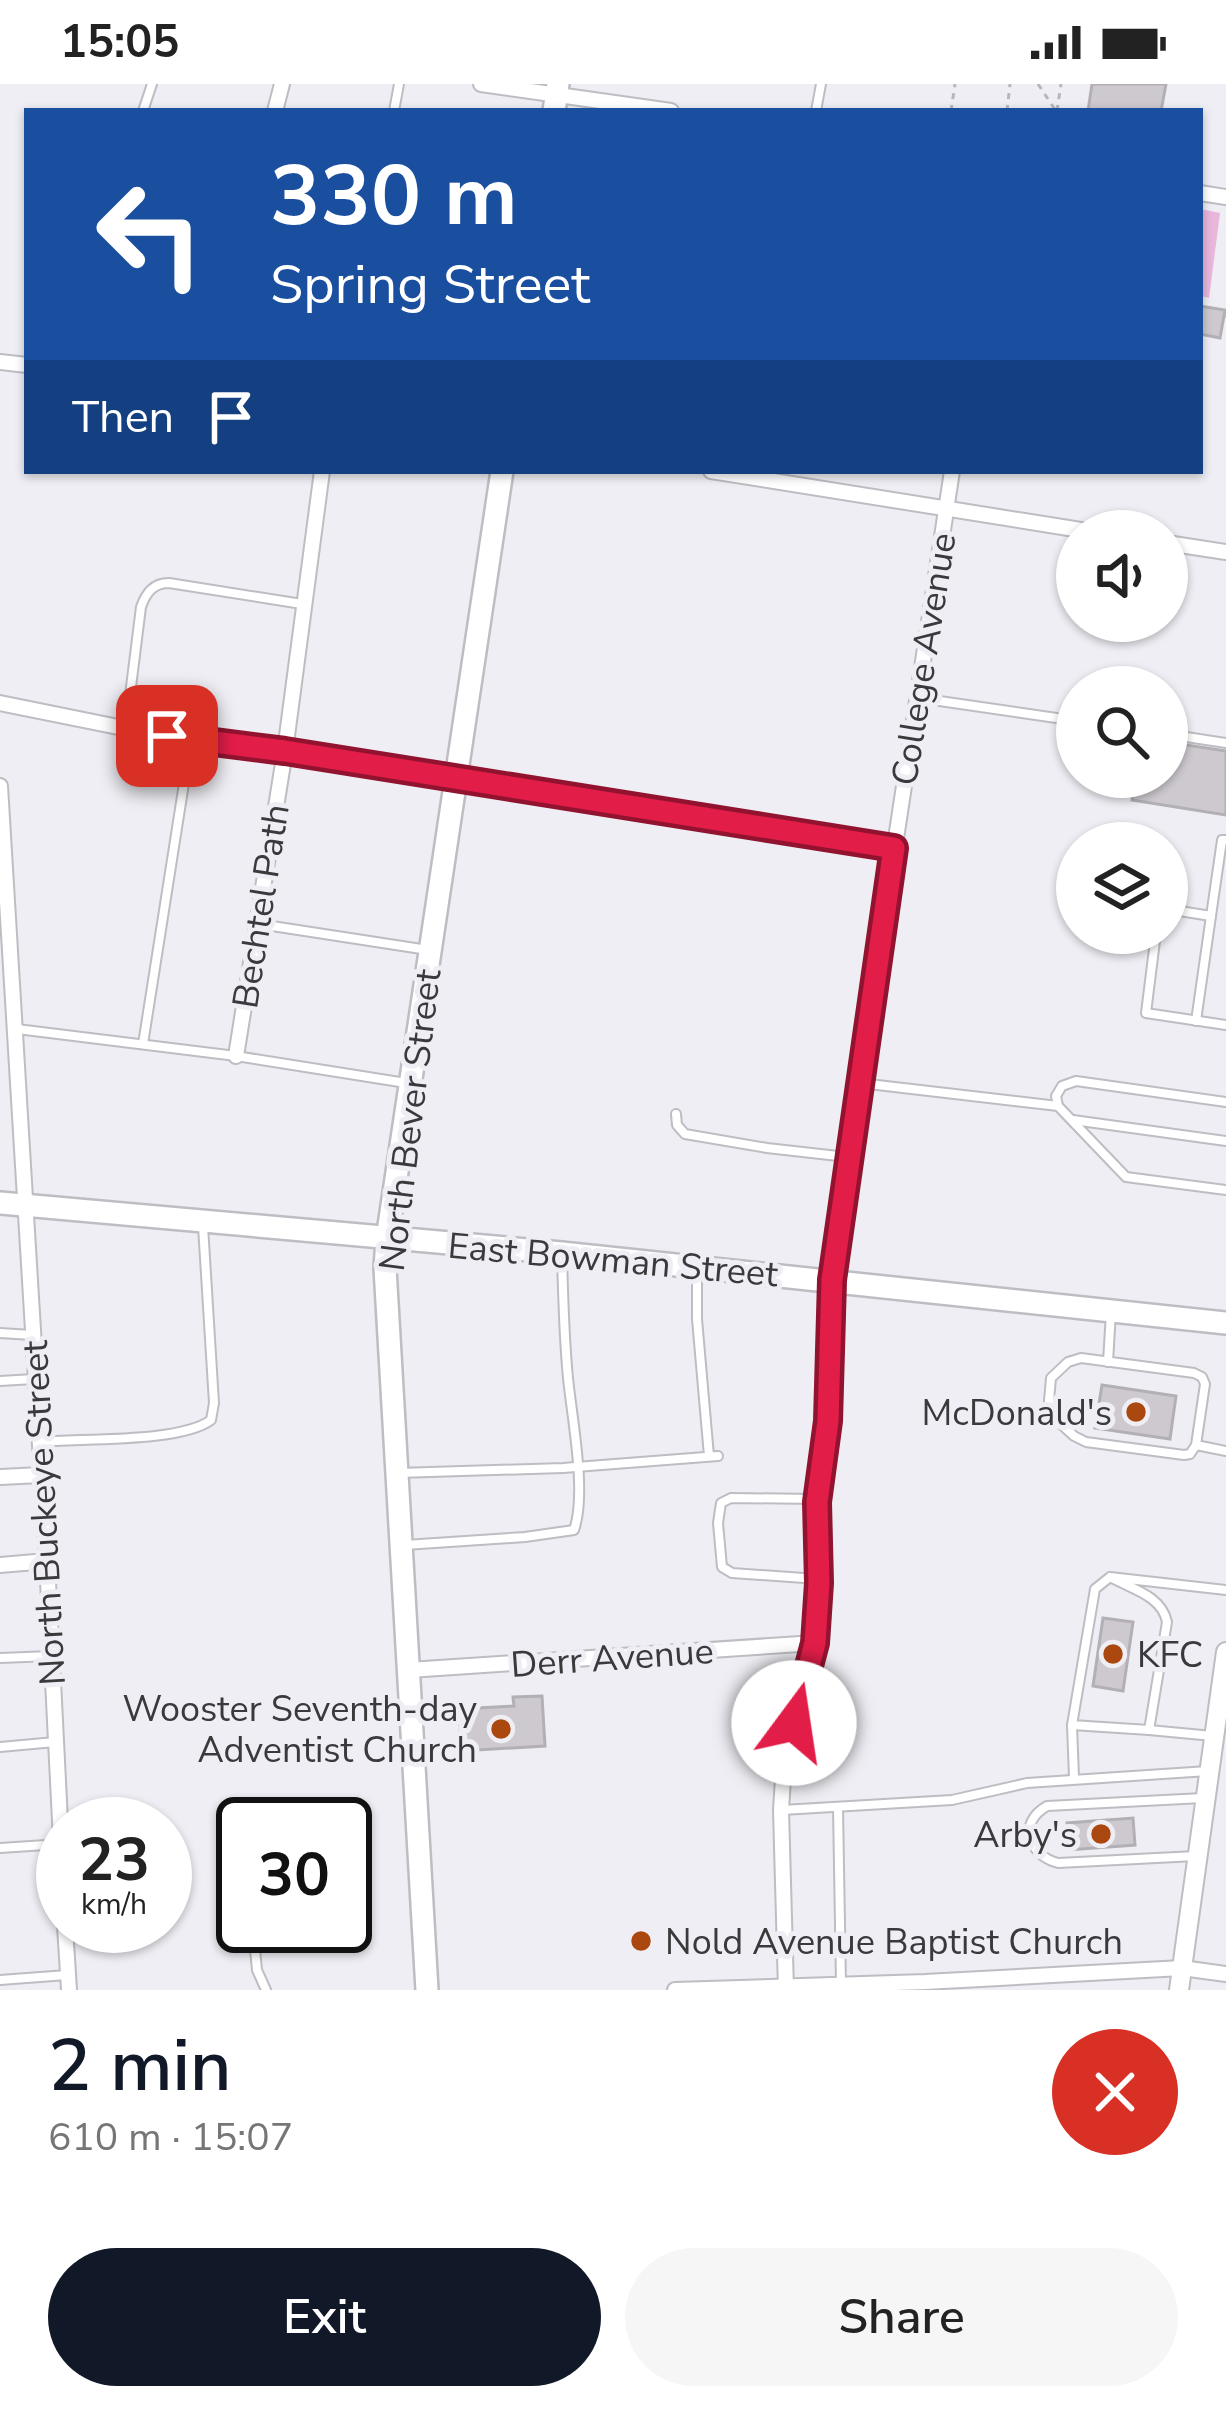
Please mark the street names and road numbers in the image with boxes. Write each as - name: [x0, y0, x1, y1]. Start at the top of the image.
- street label: College Avenue: [880, 529, 969, 789]
- street label: Bechtel Path: [221, 801, 302, 1012]
- street label: North Bever Street: [368, 966, 453, 1274]
- street label: East Bowman Street: [446, 1222, 780, 1299]
- street label: North Buckeye Street: [11, 1339, 78, 1687]
- street label: Derr Avenue: [509, 1627, 715, 1690]

